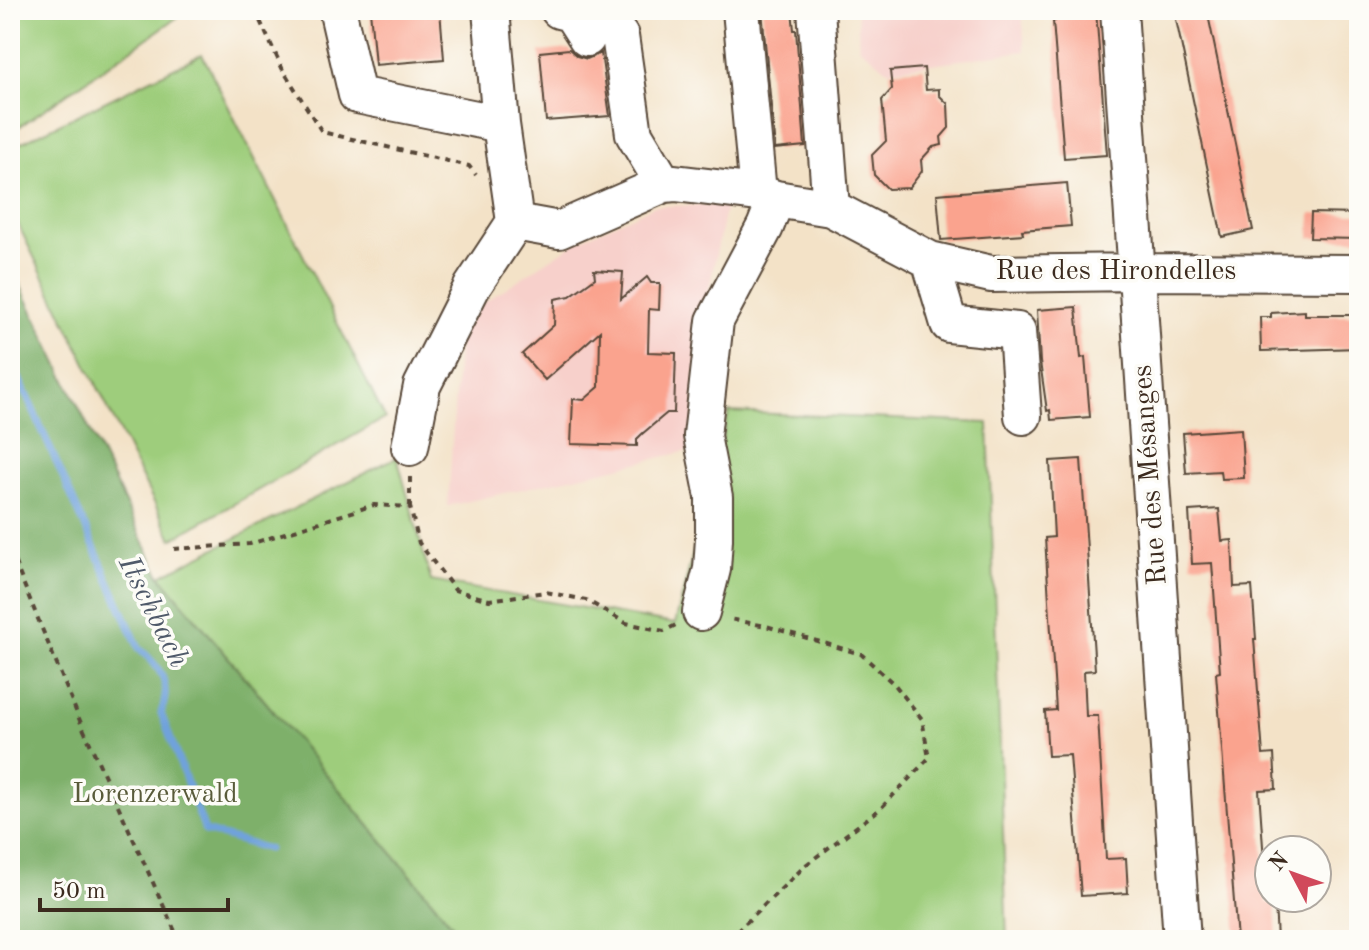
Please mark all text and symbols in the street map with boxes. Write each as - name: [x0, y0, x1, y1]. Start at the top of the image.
- street label: Rue des Hirondelles: [996, 258, 1236, 286]
- street label: Rue des Mésanges: [1129, 364, 1173, 586]
- water label: Itschbach: [112, 550, 194, 673]
- park label: Lorenzerwald: [72, 781, 238, 809]
- north arrow: [1253, 834, 1333, 914]
- text: N: [1266, 848, 1293, 876]
- scale bar: [40, 862, 228, 912]
- text: 50 m: [52, 880, 106, 904]

